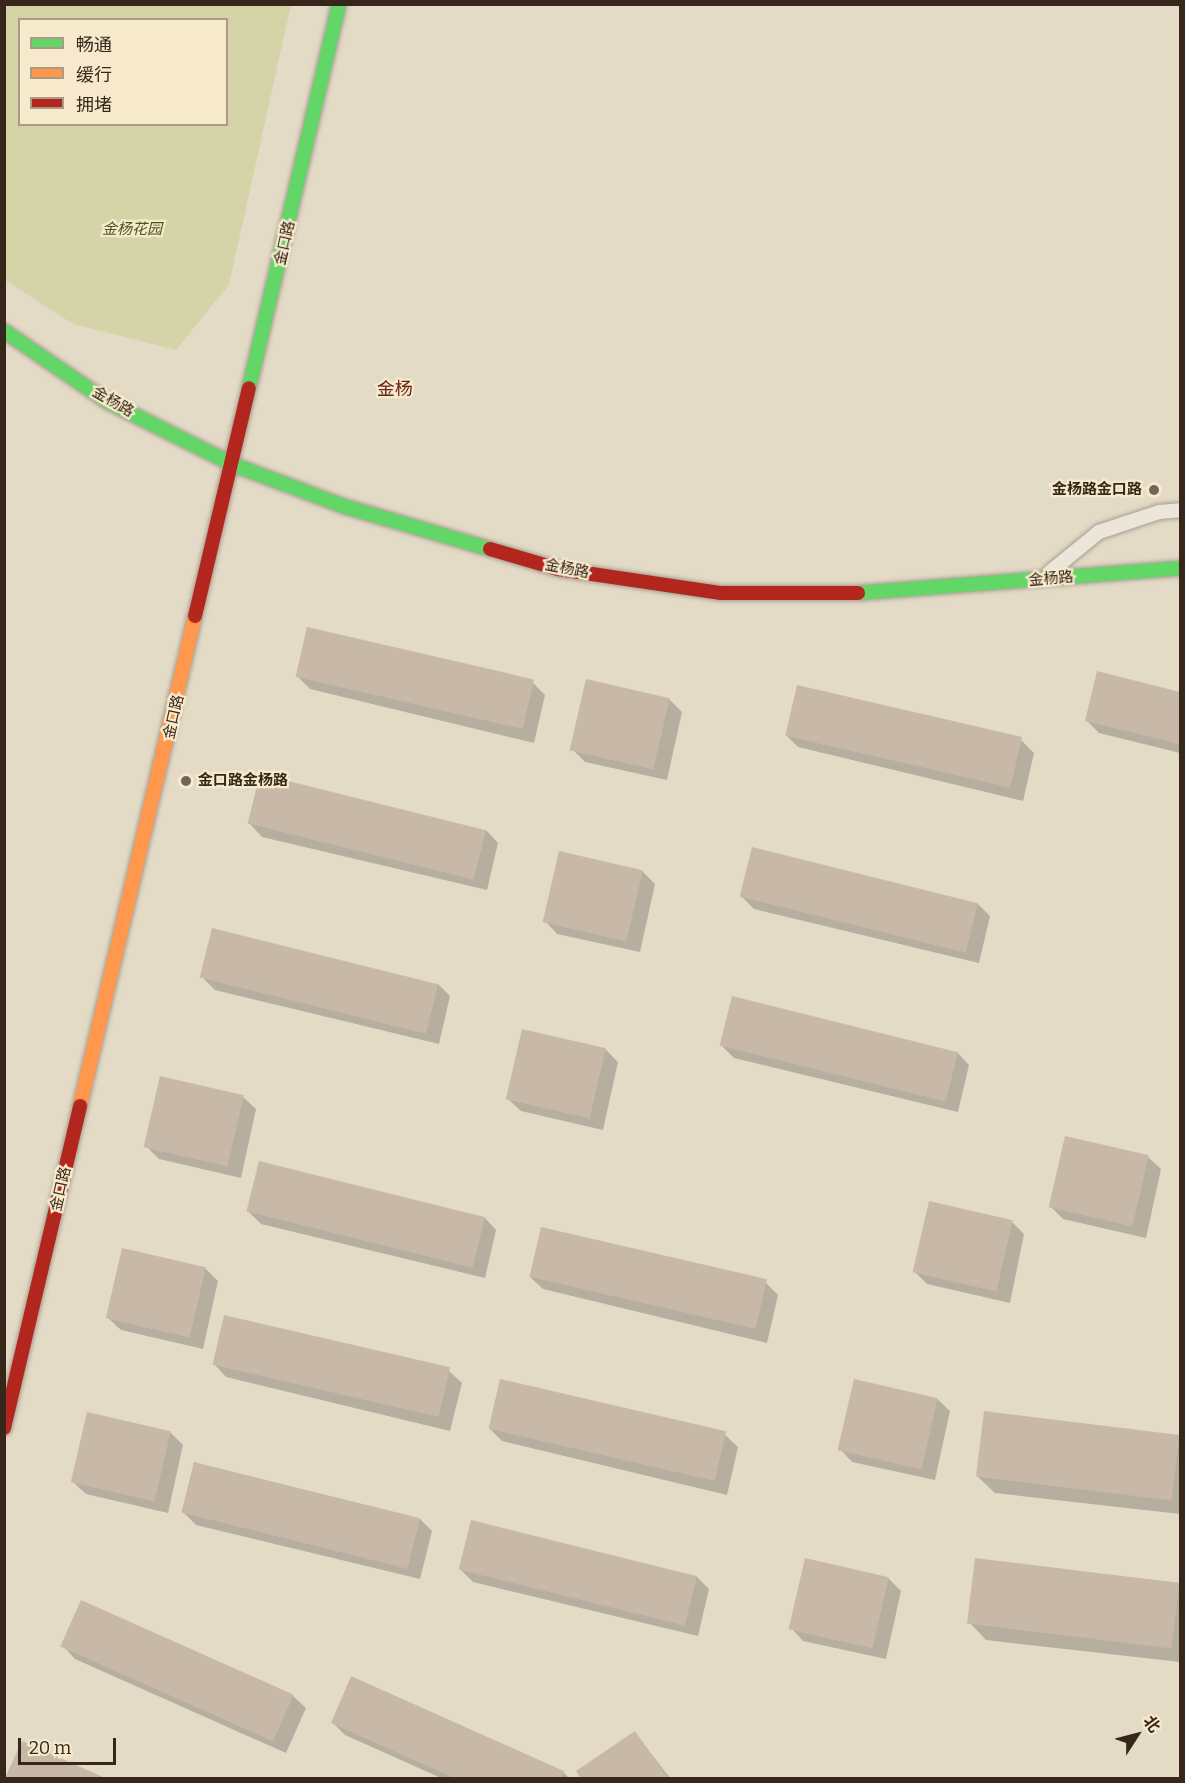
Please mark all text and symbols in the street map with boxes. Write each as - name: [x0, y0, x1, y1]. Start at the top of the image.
- legend: [18, 18, 228, 126]
- text: 畅通: [76, 34, 112, 56]
- text: 缓行: [76, 64, 112, 86]
- text: 拥堵: [76, 94, 112, 116]
- street label: 金口路: [271, 219, 299, 267]
- park label: 金杨花园: [102, 221, 162, 239]
- district label: 金杨: [377, 378, 413, 400]
- street label: 金杨路: [89, 383, 137, 421]
- place label: 金杨路金口路: [1052, 481, 1142, 499]
- marker: 金杨路金口路: [1147, 483, 1161, 497]
- street label: 金杨路: [543, 556, 591, 582]
- street label: 金杨路: [1028, 568, 1074, 590]
- street label: 金口路: [160, 693, 188, 741]
- place label: 金口路金杨路: [198, 772, 288, 790]
- marker: 金口路金杨路: [179, 774, 193, 788]
- street label: 金口路: [47, 1165, 75, 1213]
- north arrow: [1107, 1705, 1167, 1765]
- text: 北: [1140, 1712, 1164, 1736]
- scale bar: [21, 1726, 118, 1764]
- text: 20 m: [29, 1737, 71, 1759]

